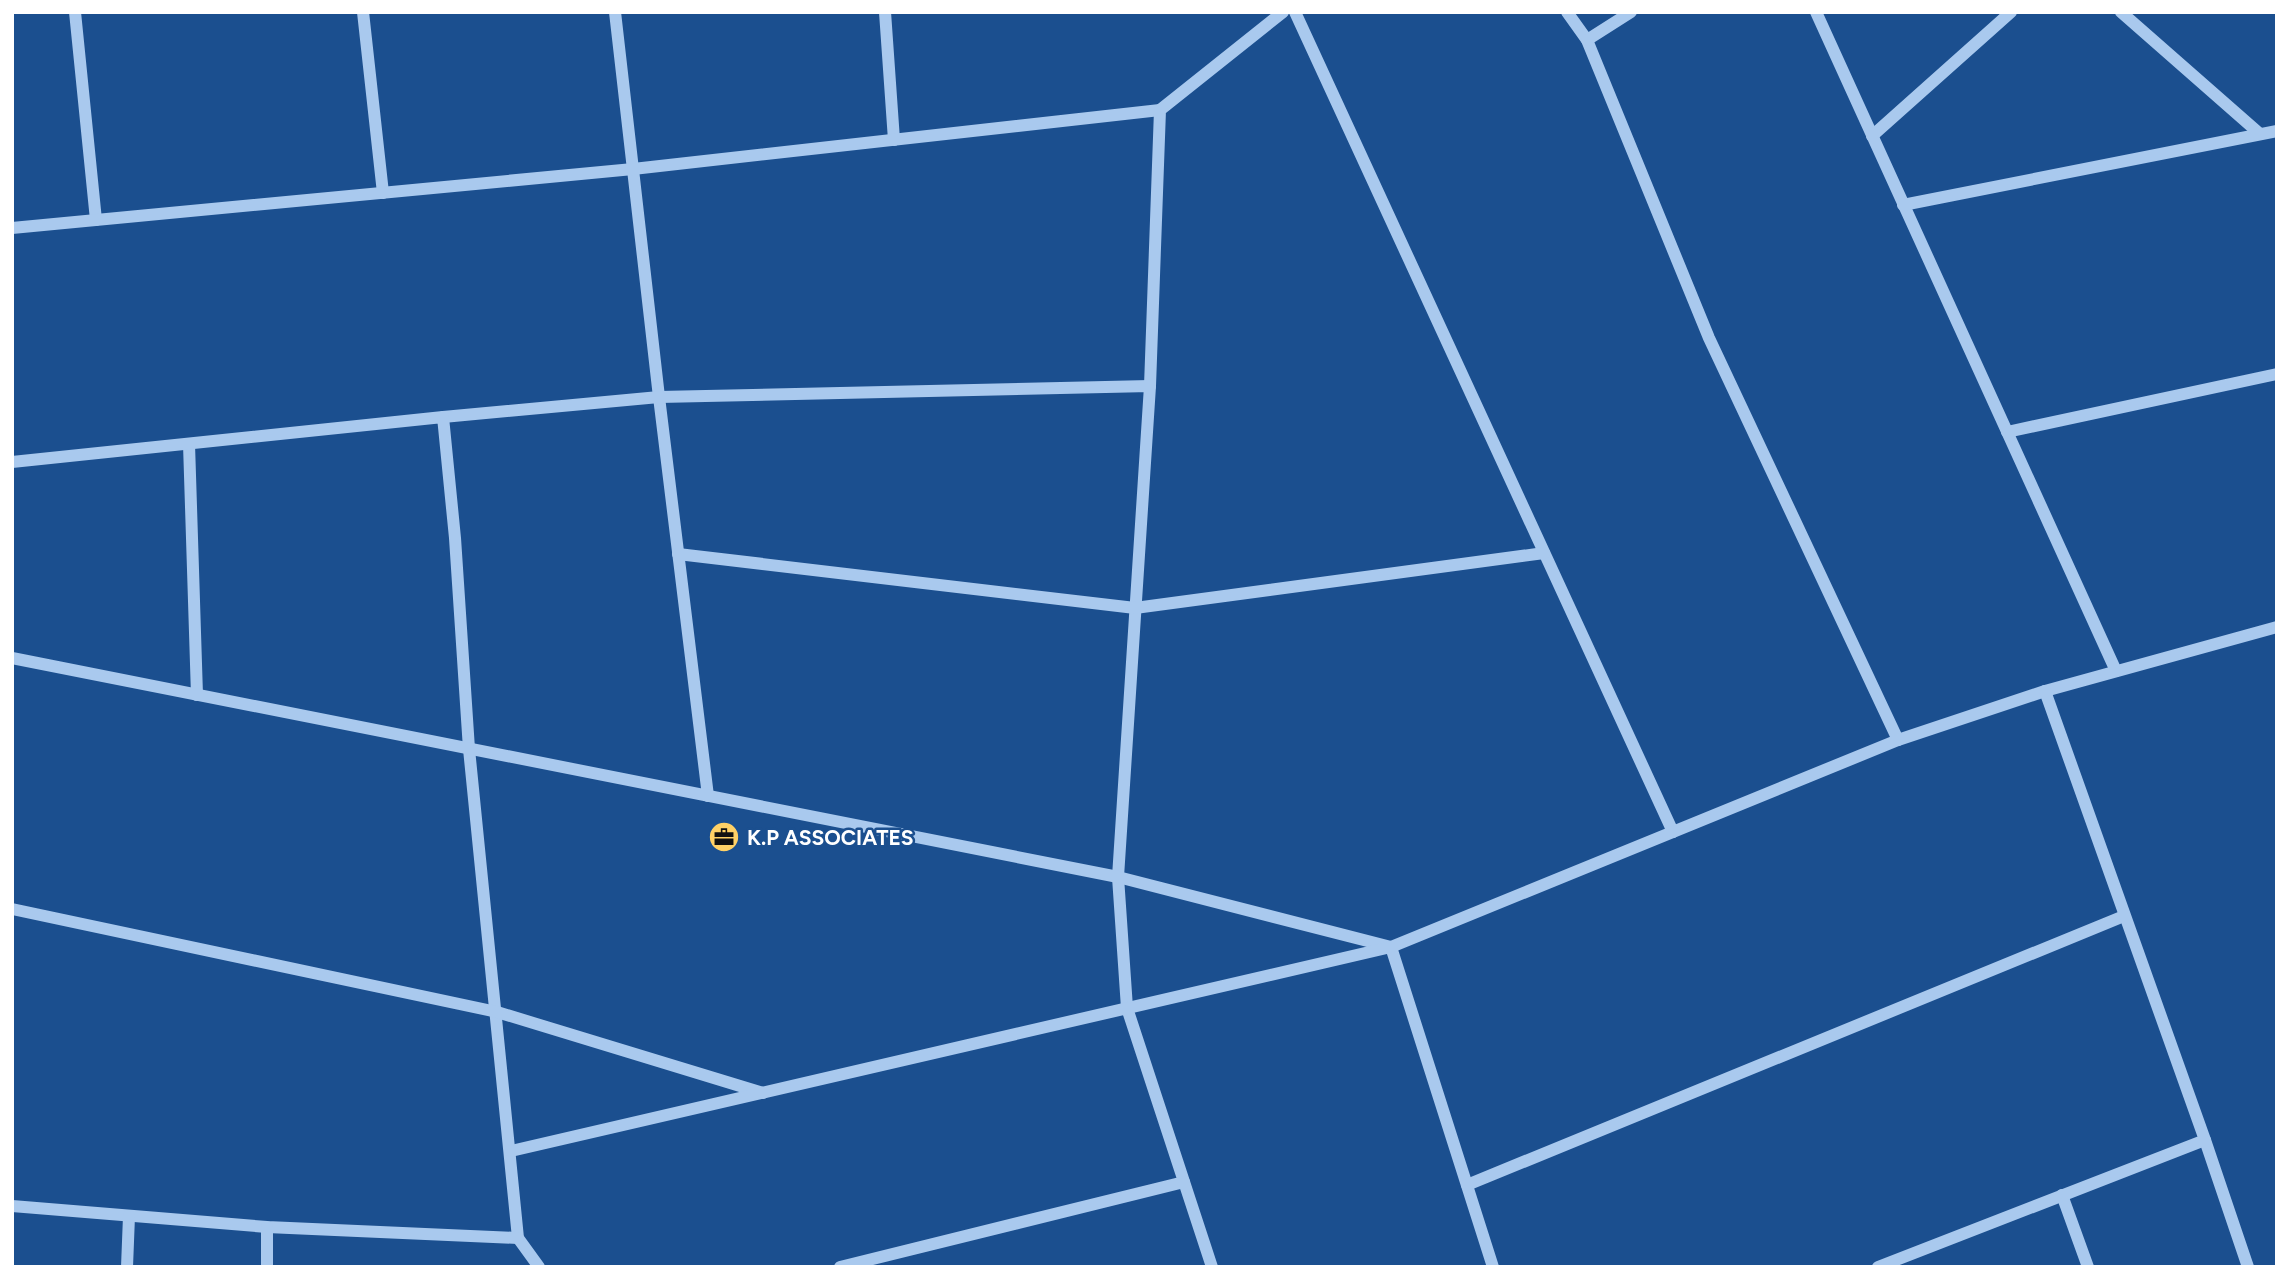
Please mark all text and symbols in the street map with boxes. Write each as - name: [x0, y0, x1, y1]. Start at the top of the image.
- office icon: K.P ASSOCIATES: [707, 820, 741, 854]
- place label: K.P ASSOCIATES: [747, 825, 914, 850]

